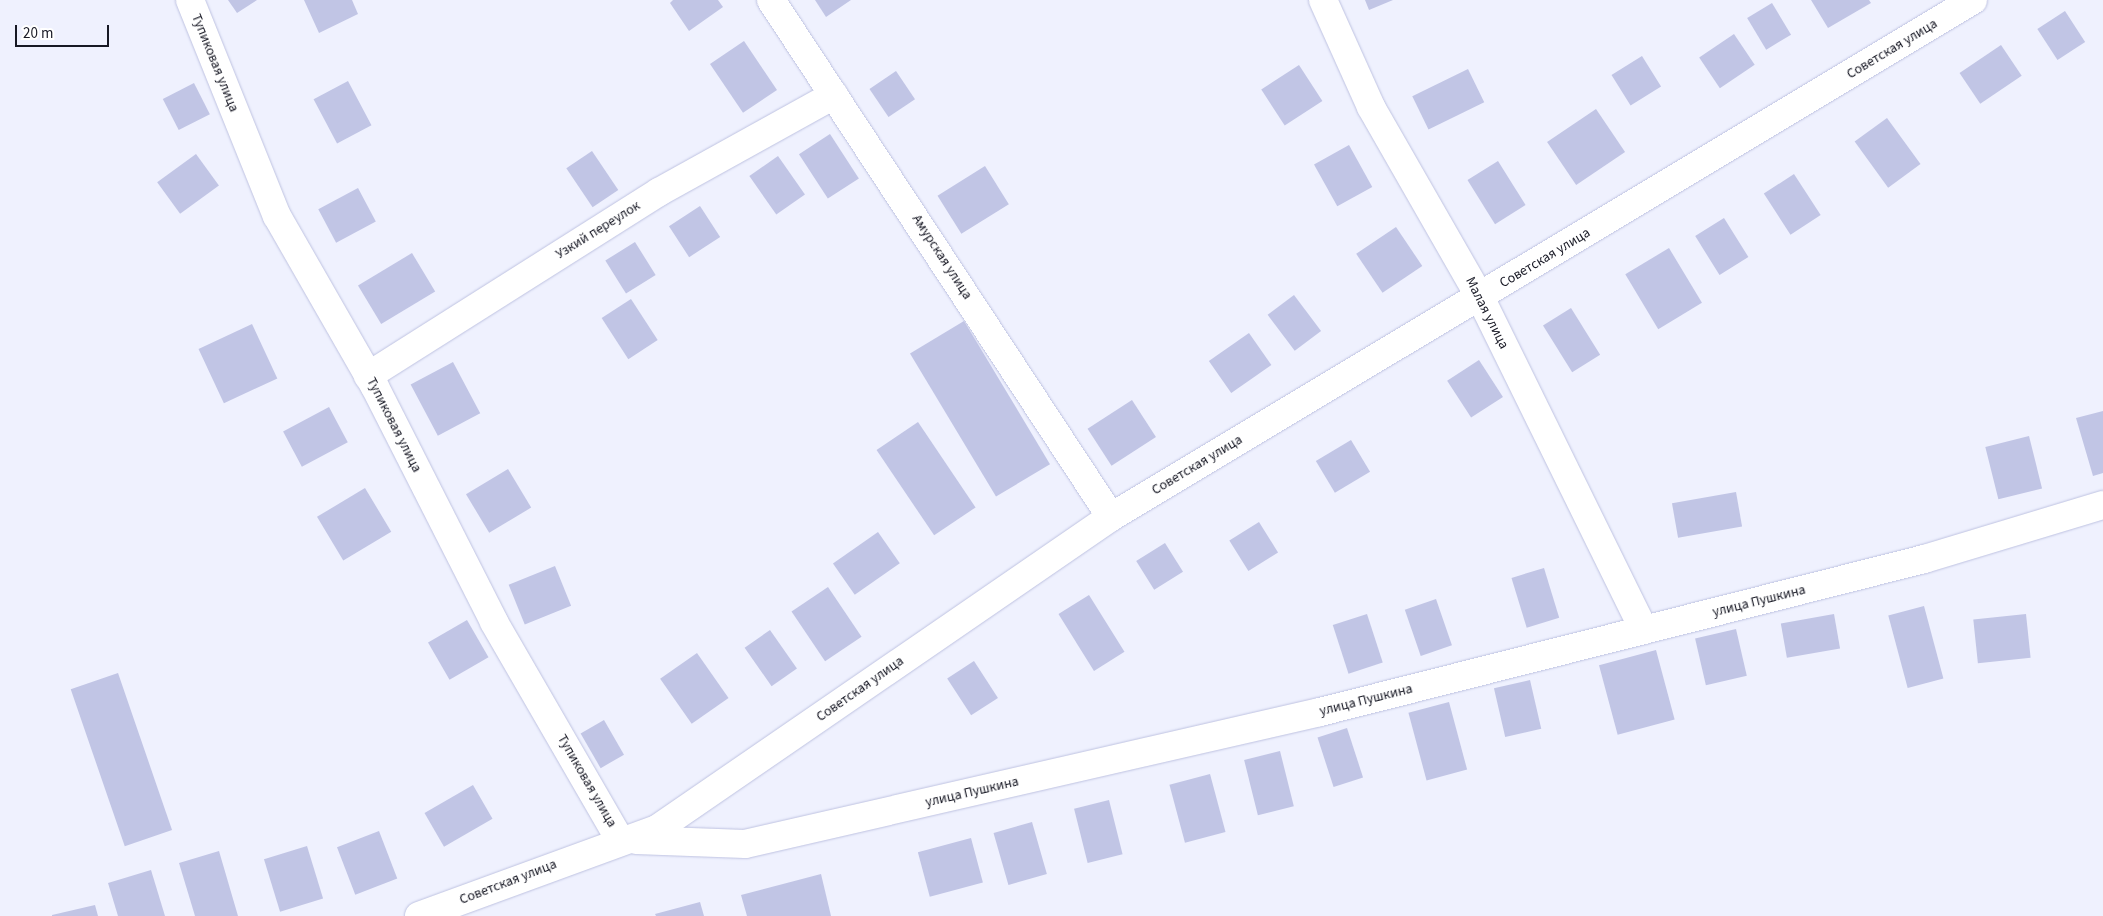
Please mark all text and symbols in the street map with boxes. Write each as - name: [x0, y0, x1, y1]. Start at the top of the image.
- street label: Тупиковая улица: [188, 11, 242, 115]
- scale bar: [18, 15, 111, 47]
- street label: Советская улица: [1844, 15, 1940, 83]
- text: 20 m: [23, 23, 53, 44]
- street label: Узкий переулок: [553, 197, 643, 263]
- street label: Амурская улица: [908, 211, 976, 303]
- street label: Советская улица: [1497, 224, 1593, 292]
- street label: Малая улица: [1462, 274, 1512, 352]
- street label: Тупиковая улица: [363, 375, 425, 475]
- street label: Советская улица: [1149, 431, 1245, 499]
- street label: улица Пушкина: [1711, 581, 1807, 621]
- street label: Советская улица: [813, 653, 907, 725]
- street label: улица Пушкина: [1318, 680, 1414, 720]
- street label: Тупиковая улица: [554, 732, 620, 830]
- street label: улица Пушкина: [924, 773, 1020, 811]
- street label: Советская улица: [457, 856, 559, 908]

